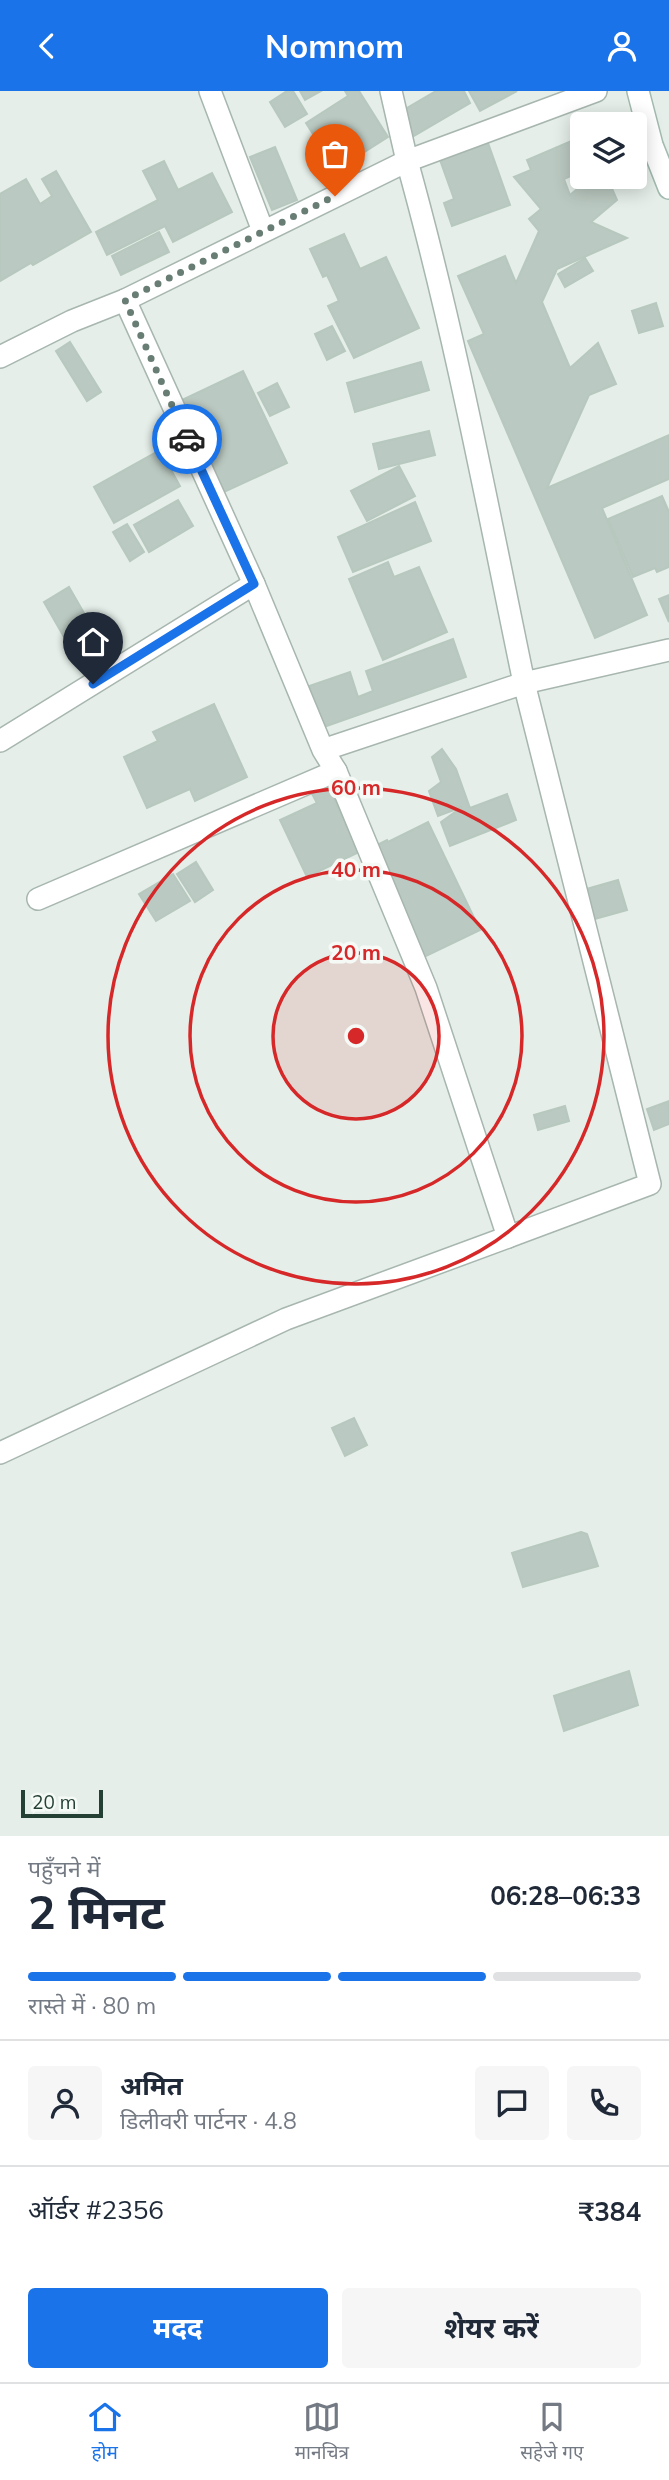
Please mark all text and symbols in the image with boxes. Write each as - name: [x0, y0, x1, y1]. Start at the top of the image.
- text: Nomnom: [265, 26, 404, 66]
- icon: back: [28, 27, 66, 65]
- icon: person: [603, 27, 641, 65]
- map controls: [570, 112, 647, 189]
- button: layers: [570, 112, 647, 189]
- pin: [305, 124, 365, 196]
- icon: bag: [316, 135, 354, 173]
- courier: [152, 404, 222, 474]
- icon: car: [168, 420, 206, 458]
- pin: [63, 612, 123, 684]
- icon: home: [74, 623, 112, 661]
- text: 60 m: [331, 774, 381, 800]
- text: 40 m: [331, 856, 381, 882]
- text: 20 m: [331, 939, 381, 965]
- centre of rings: [344, 1024, 368, 1048]
- scale bar: [21, 1787, 103, 1819]
- text: 20 m: [32, 1790, 76, 1814]
- text: पहुँचने में: [28, 1854, 100, 1883]
- text: 06:28–06:33: [490, 1879, 641, 1912]
- text: 2 मिनट: [28, 1883, 165, 1941]
- text: रास्ते में · 80 m: [28, 1991, 156, 2020]
- button: person: [28, 2066, 102, 2140]
- button: chat: [475, 2066, 549, 2140]
- button: phone: [567, 2066, 641, 2140]
- text: अमित: [120, 2069, 183, 2102]
- text: डिलीवरी पार्टनर · 4.8: [120, 2106, 297, 2135]
- text: ऑर्डर #2356: [28, 2193, 164, 2226]
- text: ₹384: [579, 2195, 641, 2228]
- button: मदद: [28, 2288, 328, 2368]
- button: शेयर करें: [342, 2288, 641, 2368]
- tab: होम: [86, 2398, 124, 2467]
- tab: मानचित्र: [295, 2398, 349, 2467]
- tab: सहेजे गए: [520, 2398, 583, 2467]

